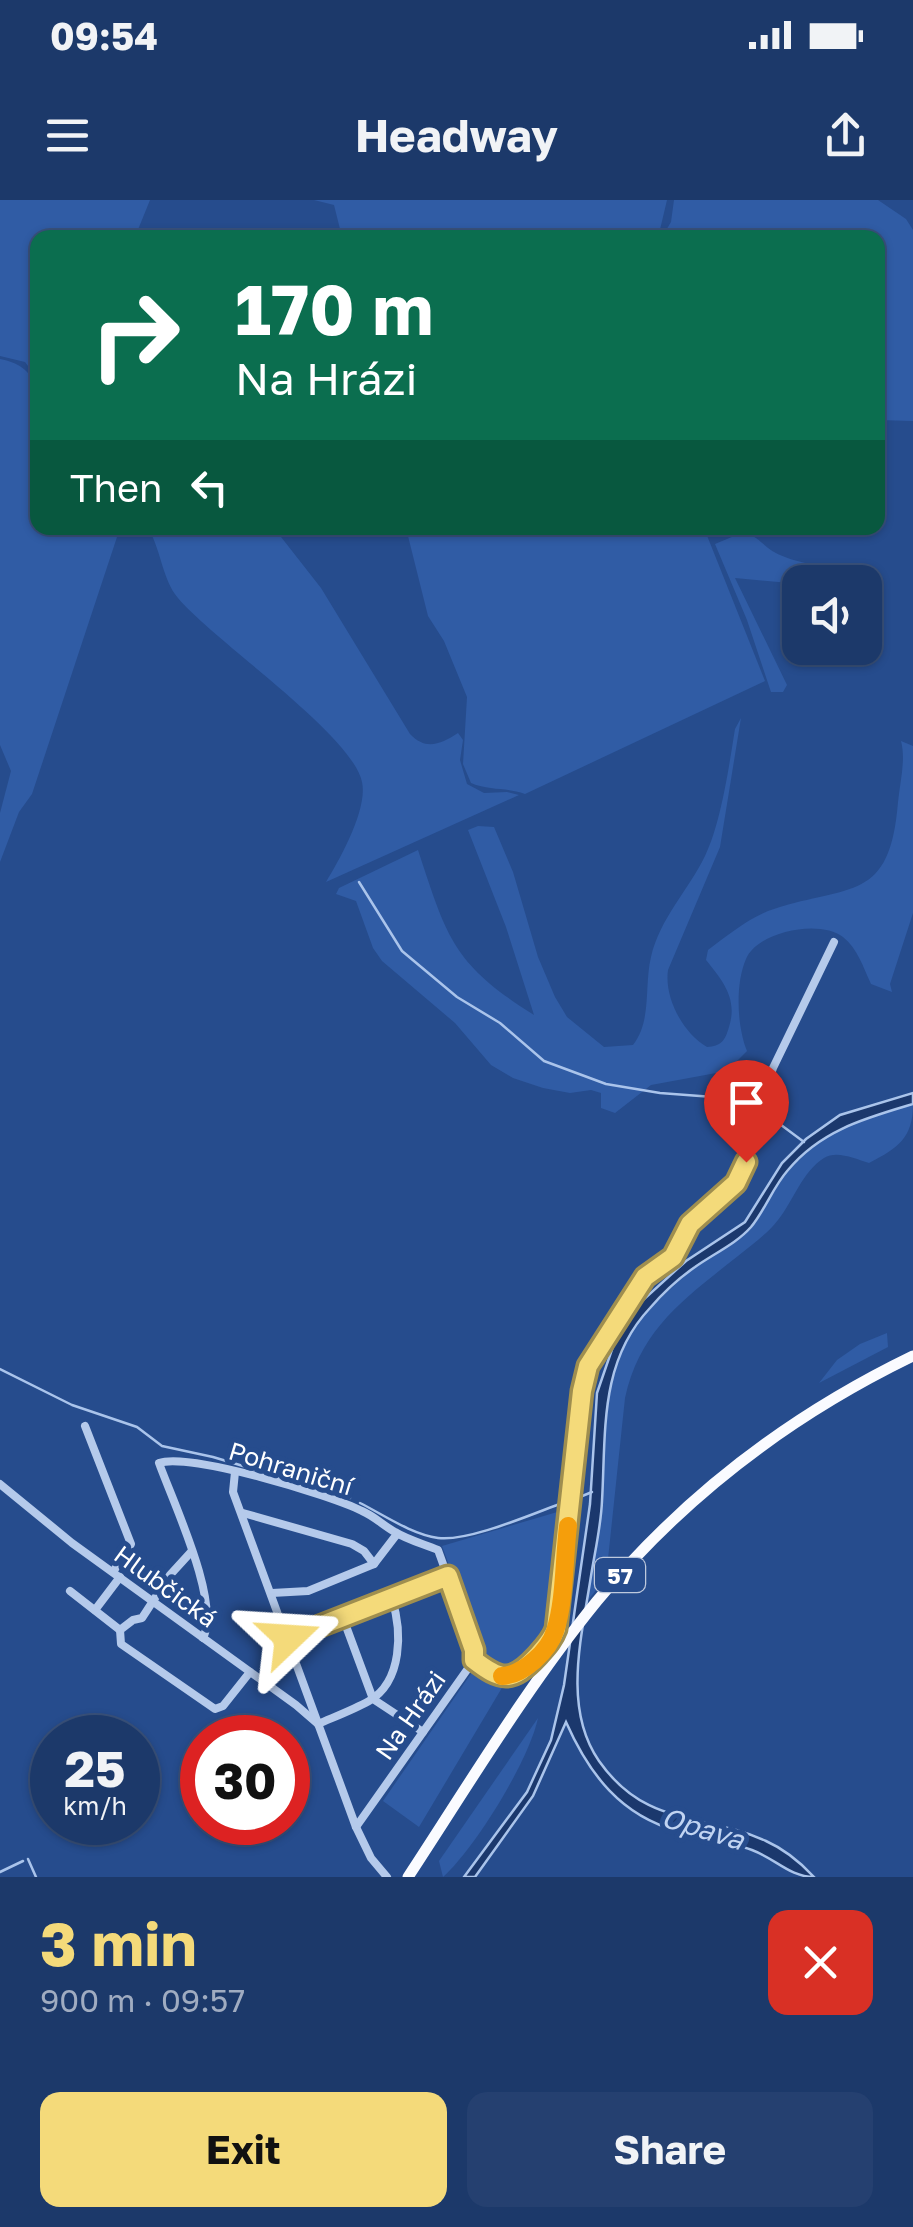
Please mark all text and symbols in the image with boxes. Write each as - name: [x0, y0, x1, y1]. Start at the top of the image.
- text: 09:54: [50, 13, 158, 58]
- icon: menu: [40, 108, 95, 163]
- text: Headway: [355, 108, 558, 162]
- icon: share: [818, 108, 873, 163]
- text: 170 m: [235, 266, 433, 350]
- icon: right: [70, 270, 200, 400]
- text: Na Hrázi: [235, 351, 418, 405]
- icon: left: [182, 460, 237, 515]
- text: Then: [70, 465, 162, 510]
- map controls: [782, 565, 882, 665]
- button: sound: [782, 565, 882, 665]
- pin: [704, 1060, 789, 1163]
- icon: arrive: [719, 1075, 774, 1130]
- street label: Pohraniční: [225, 1434, 358, 1502]
- street label: Hlubčická: [109, 1538, 223, 1634]
- road number: 57: [595, 1558, 645, 1592]
- position arrow: [237, 1586, 341, 1690]
- street label: Na Hrázi: [368, 1665, 452, 1765]
- speed limit sign: 30: [180, 1715, 310, 1845]
- text: 25: [64, 1738, 125, 1798]
- text: km/h: [63, 1790, 127, 1821]
- water label: Opava: [658, 1800, 749, 1856]
- text: 3 min: [40, 1907, 197, 1979]
- button: close: [768, 1910, 873, 2015]
- text: 900 m · 09:57: [40, 1981, 245, 2019]
- button: Exit: [40, 2092, 447, 2207]
- button: Share: [467, 2092, 873, 2207]

